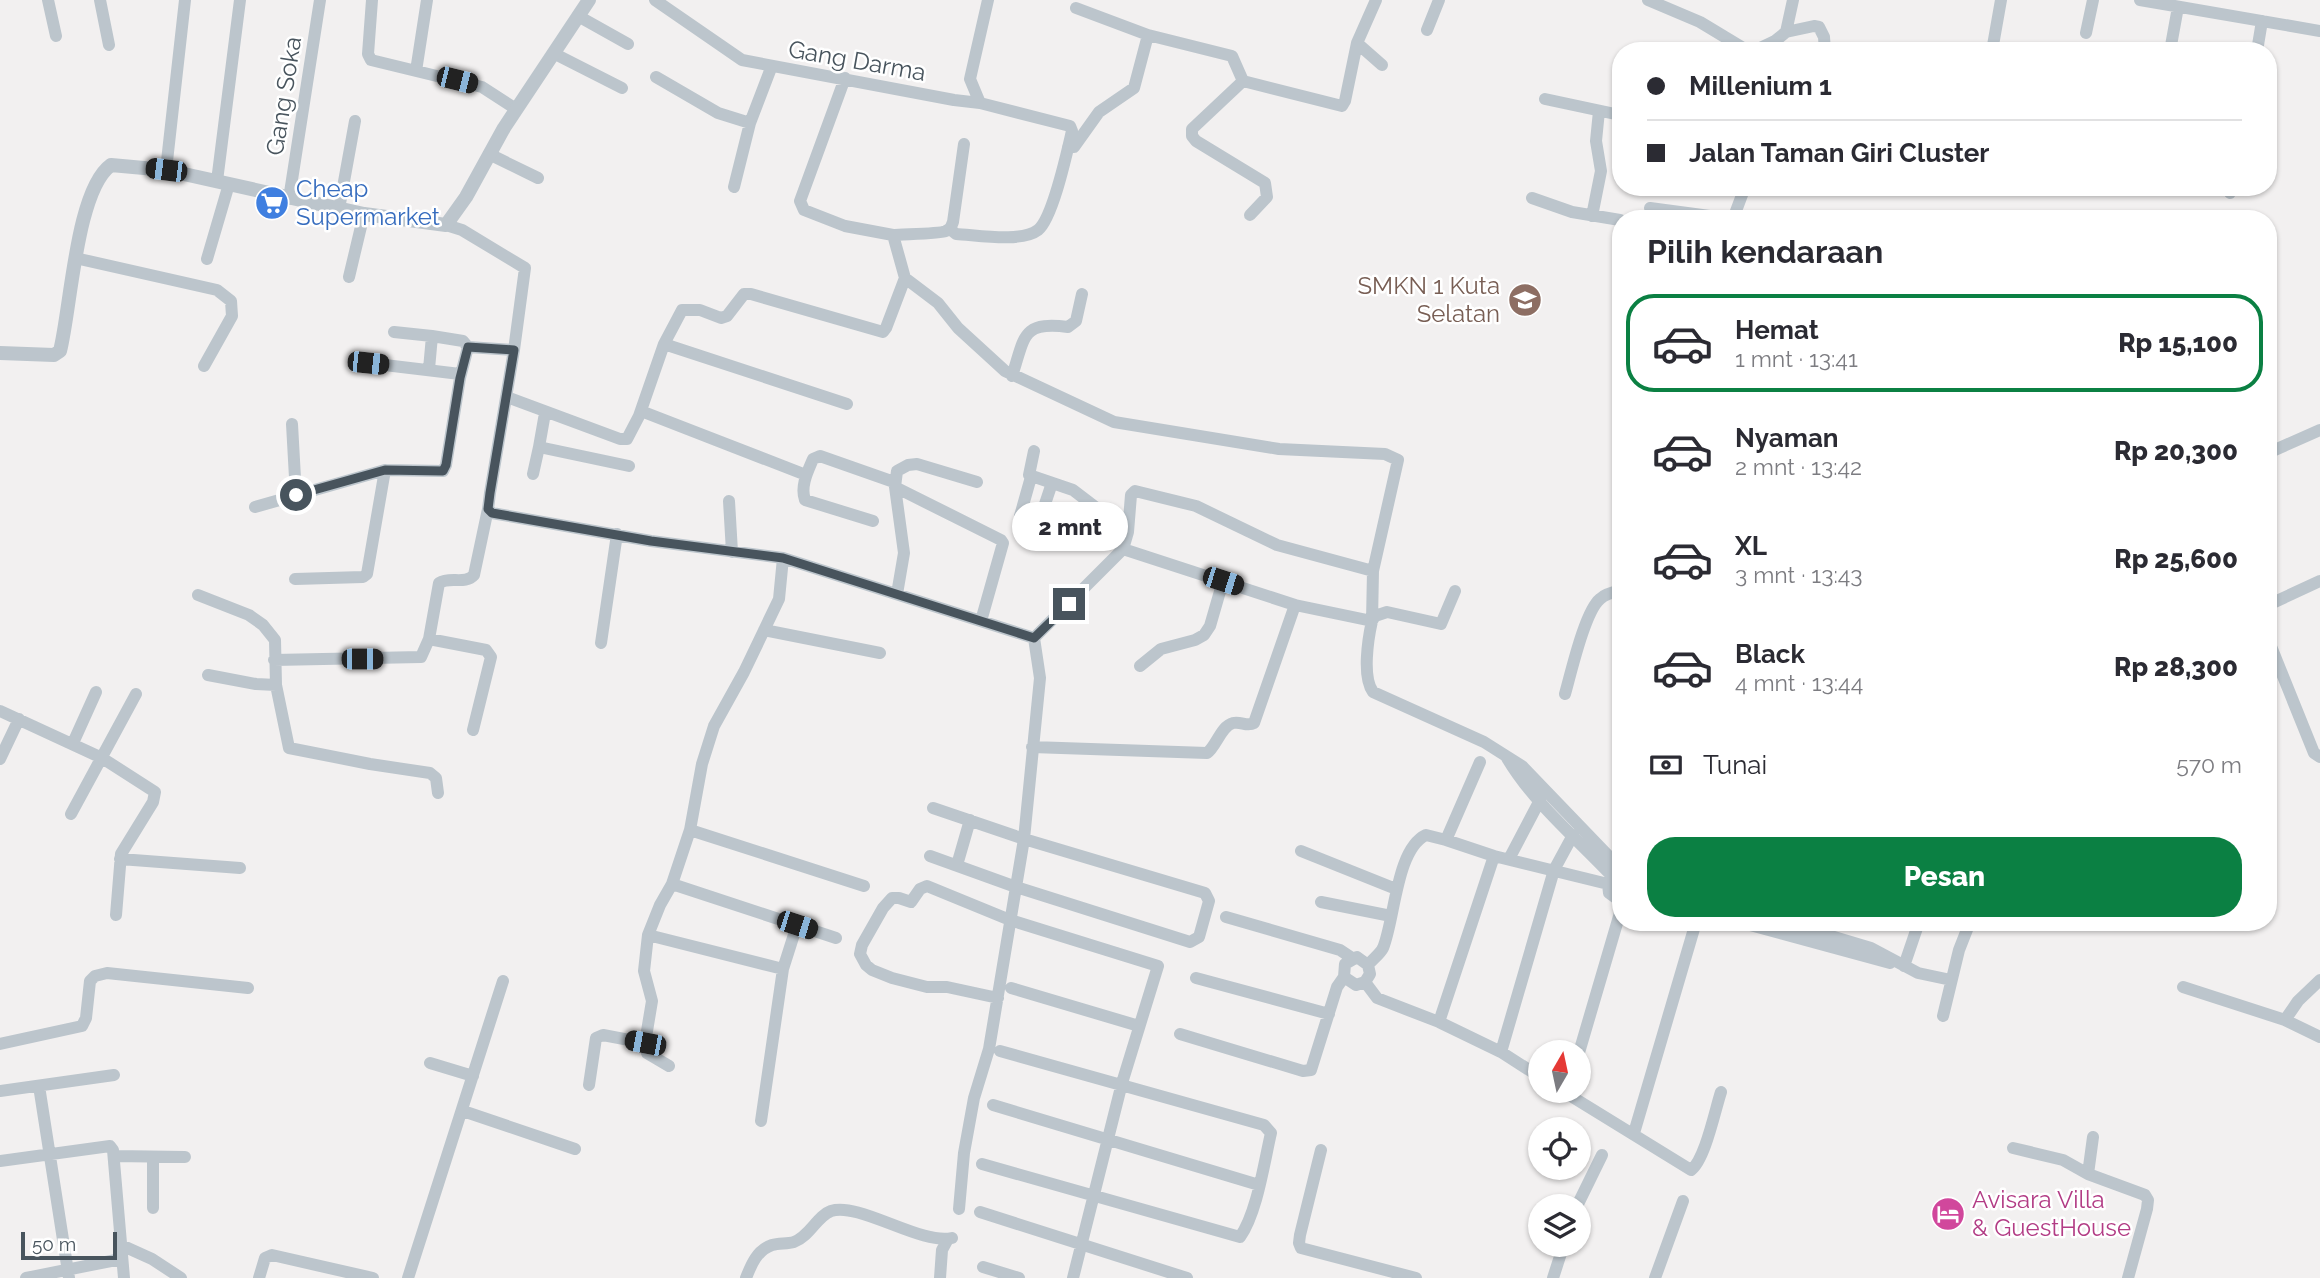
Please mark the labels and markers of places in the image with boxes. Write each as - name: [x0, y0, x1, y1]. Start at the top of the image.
- place label: Cheap Supermarket: [296, 174, 440, 231]
- supermarket icon: Cheap Supermarket: [253, 184, 291, 222]
- place label: SMKN 1 Kuta Selatan: [1358, 271, 1500, 328]
- school or university icon: SMKN 1 Kuta Selatan: [1506, 281, 1544, 319]
- place label: Avisara Villa & GuestHouse: [1972, 1185, 2131, 1242]
- hotel icon: Avisara Villa & GuestHouse: [1929, 1195, 1967, 1233]

